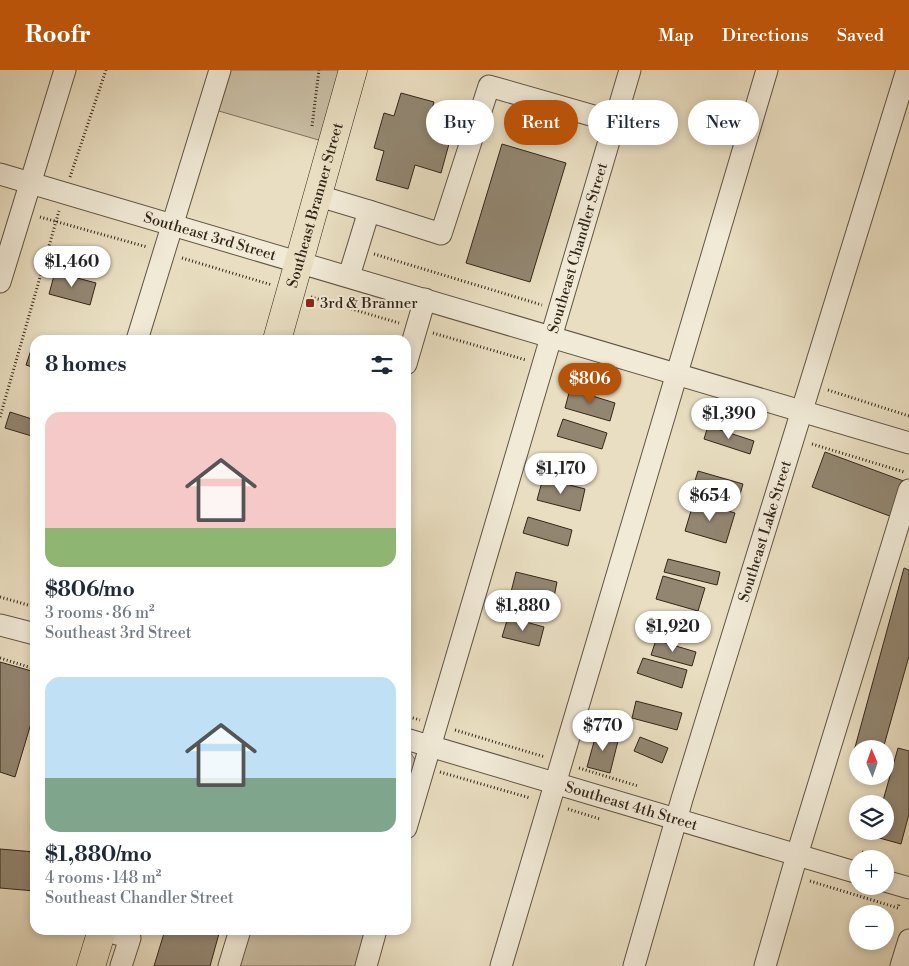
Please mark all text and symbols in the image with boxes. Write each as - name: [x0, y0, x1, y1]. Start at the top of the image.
- text: Roofr: [25, 20, 91, 50]
- text: Map: [658, 24, 694, 47]
- text: Directions: [722, 24, 809, 47]
- text: Saved: [837, 24, 884, 47]
- chip: Buy: [426, 100, 494, 145]
- chip: Rent: [504, 100, 578, 145]
- chip: Filters: [588, 100, 678, 145]
- chip: New: [688, 100, 759, 145]
- street label: Southeast Branner Street: [283, 120, 348, 290]
- street label: Southeast Chandler Street: [544, 160, 612, 336]
- street label: Southeast 3rd Street: [141, 208, 279, 265]
- pin: $1,460: [31, 246, 113, 288]
- text: $1,460: [45, 252, 99, 272]
- place label: 3rd & Branner: [320, 294, 418, 313]
- marker: 3rd & Branner: [304, 297, 316, 309]
- icon: filters: [368, 351, 396, 379]
- text: 8 homes: [45, 352, 127, 378]
- pin: $806: [560, 362, 620, 405]
- text: $806: [569, 369, 611, 389]
- pin: $1,390: [688, 398, 770, 440]
- text: $1,390: [702, 404, 756, 424]
- icon: home: [176, 445, 266, 535]
- pin: $1,170: [520, 452, 602, 495]
- street label: Southeast Lake Street: [734, 458, 796, 604]
- text: $1,170: [536, 459, 586, 479]
- pin: $654: [680, 480, 740, 522]
- text: $654: [690, 486, 730, 506]
- text: $806/mo: [45, 577, 135, 603]
- pin: $1,880: [482, 590, 564, 632]
- text: $1,880: [496, 596, 550, 616]
- text: 3 rooms · 86 m²: [45, 603, 155, 623]
- pin: $1,920: [632, 610, 714, 653]
- text: $1,920: [646, 617, 700, 637]
- text: Southeast 3rd Street: [45, 623, 191, 643]
- icon: home: [176, 710, 266, 800]
- pin: $770: [573, 710, 633, 752]
- text: $770: [583, 716, 623, 736]
- north arrow: [849, 740, 894, 785]
- map controls: [849, 740, 894, 950]
- street label: Southeast 4th Street: [562, 778, 700, 835]
- button: layers: [849, 795, 894, 840]
- text: $1,880/mo: [45, 842, 152, 868]
- button: +: [849, 850, 894, 895]
- text: 4 rooms · 148 m²: [45, 868, 161, 888]
- text: Southeast Chandler Street: [45, 888, 234, 908]
- button: −: [849, 905, 894, 950]

